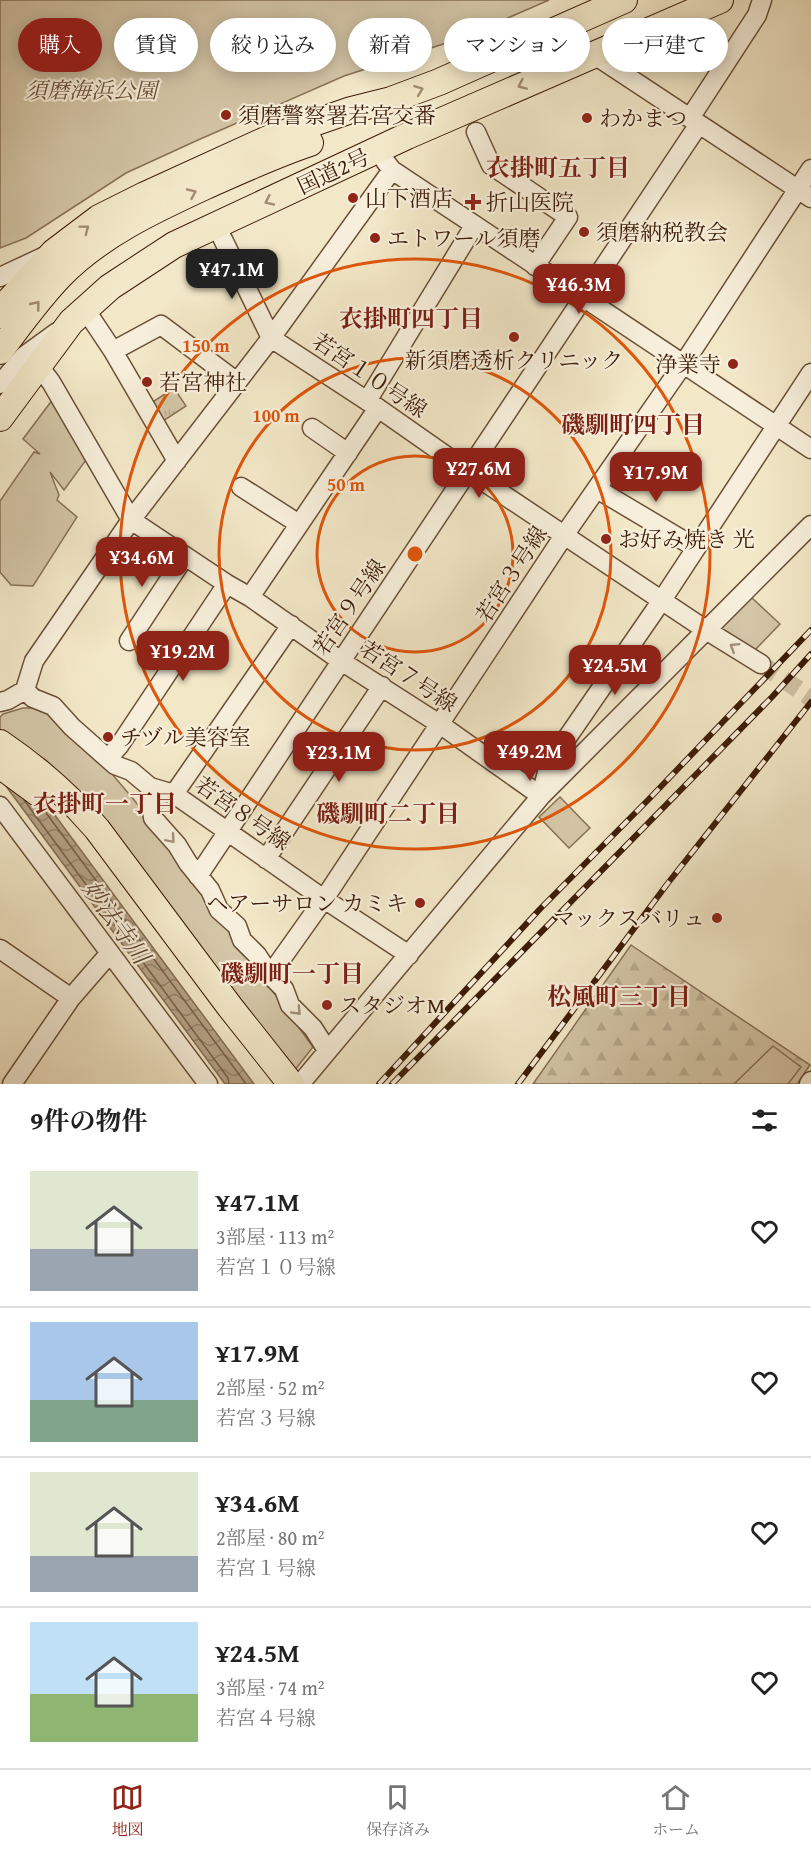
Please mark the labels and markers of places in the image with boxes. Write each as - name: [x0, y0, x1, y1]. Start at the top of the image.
- place label: 須磨警察署若宮交番: [238, 99, 436, 131]
- place label: わかまつ: [599, 102, 687, 134]
- marker: 須磨警察署若宮交番: [219, 108, 233, 122]
- marker: わかまつ: [580, 111, 594, 125]
- place label: 山下酒店: [365, 182, 453, 214]
- place label: 折山医院: [486, 186, 574, 218]
- marker: 山下酒店: [346, 191, 360, 205]
- marker: 折山医院: [464, 193, 482, 211]
- place label: 須磨納税教会: [596, 216, 728, 248]
- place label: エトワール須磨: [387, 222, 541, 254]
- marker: 須磨納税教会: [577, 225, 591, 239]
- marker: エトワール須磨: [368, 231, 382, 245]
- pin: ¥47.1M: [183, 249, 281, 300]
- pin: ¥46.3M: [530, 264, 628, 315]
- marker: 新須磨透析クリニック: [507, 330, 521, 344]
- place label: 新須磨透析クリニック: [405, 344, 623, 376]
- place label: 浄業寺: [655, 348, 721, 380]
- marker: 浄業寺: [726, 357, 740, 371]
- place label: 若宮神社: [159, 366, 247, 398]
- marker: 若宮神社: [140, 375, 154, 389]
- pin: ¥27.6M: [430, 448, 528, 499]
- pin: ¥17.9M: [607, 452, 705, 503]
- place label: お好み焼き 光: [618, 523, 755, 555]
- marker: お好み焼き 光: [599, 532, 613, 546]
- pin: ¥34.6M: [93, 537, 191, 588]
- centre of rings: [405, 544, 425, 564]
- pin: ¥19.2M: [134, 631, 232, 682]
- pin: ¥24.5M: [566, 645, 664, 696]
- place label: チヅル美容室: [120, 721, 251, 753]
- marker: チヅル美容室: [101, 730, 115, 744]
- pin: ¥49.2M: [481, 731, 579, 782]
- pin: ¥23.1M: [290, 732, 388, 783]
- place label: ヘアーサロン カミキ: [206, 887, 408, 919]
- marker: ヘアーサロン カミキ: [413, 896, 427, 910]
- place label: マックスバリュ: [553, 902, 705, 934]
- marker: マックスバリュ: [710, 911, 724, 925]
- place label: スタジオM: [339, 989, 445, 1021]
- marker: スタジオM: [320, 998, 334, 1012]

